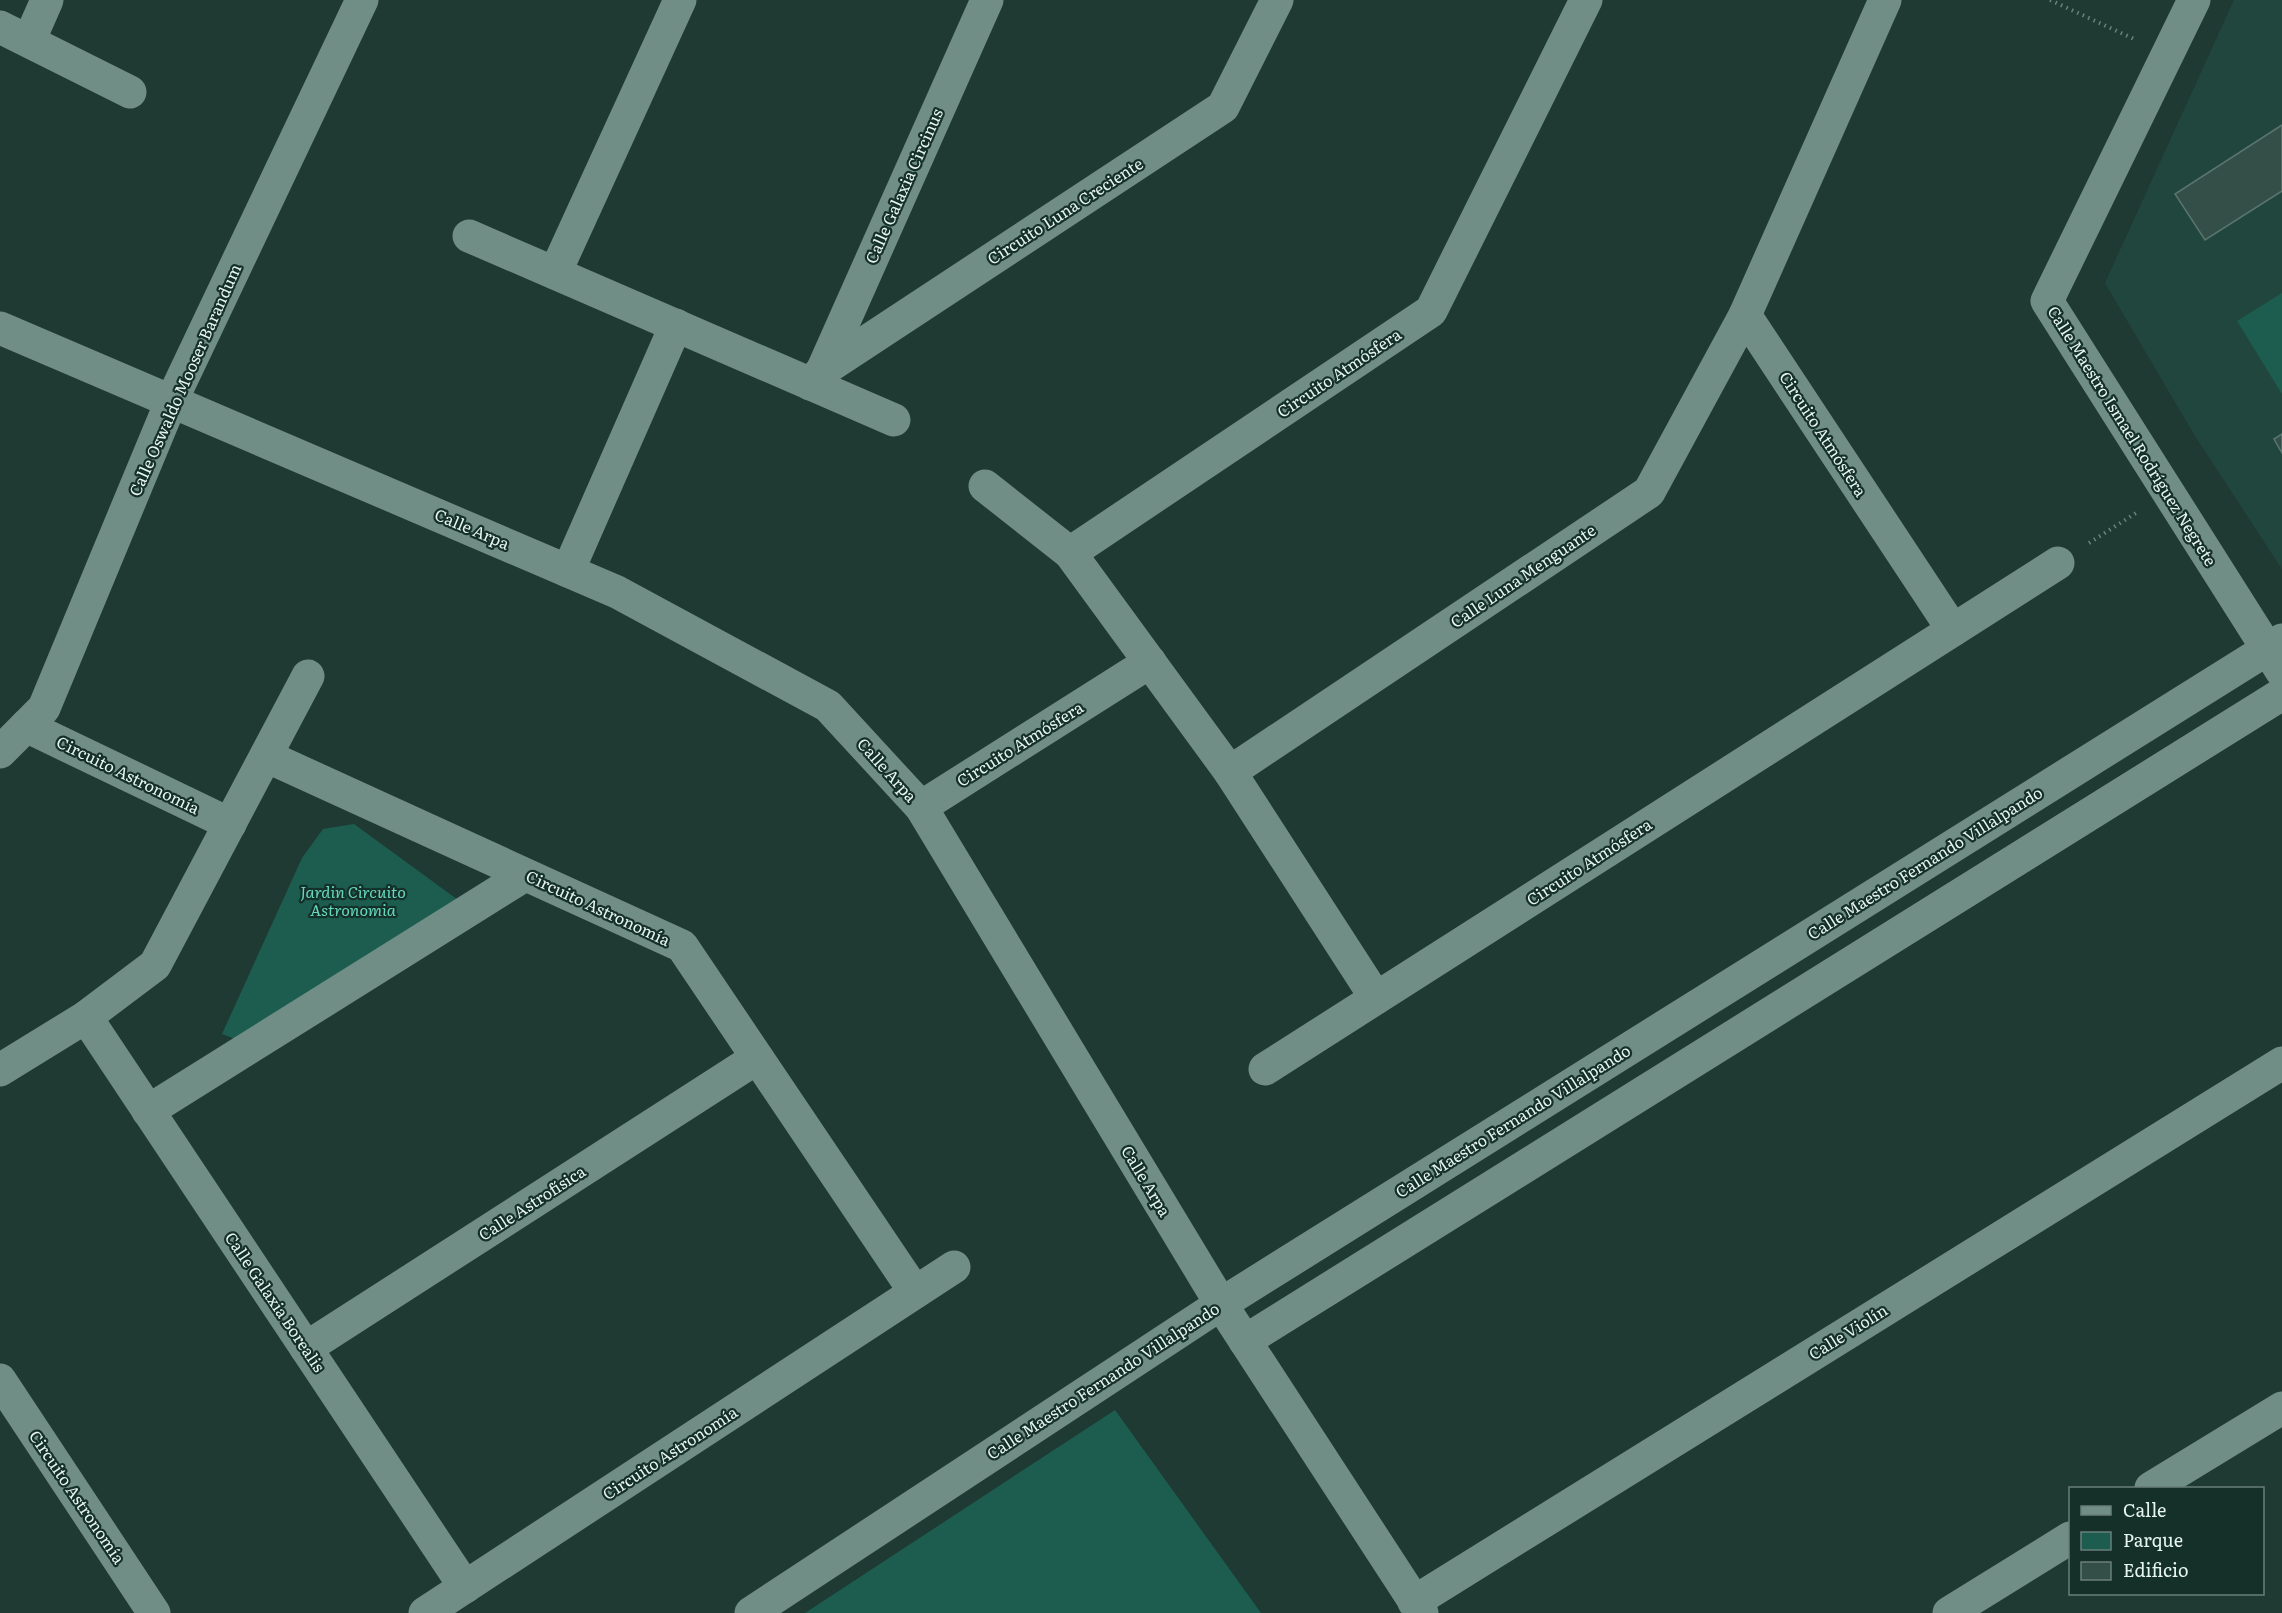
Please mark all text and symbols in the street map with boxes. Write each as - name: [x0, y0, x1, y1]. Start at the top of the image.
- street label: Calle Galaxia Circinus: [858, 104, 948, 267]
- street label: Circuito Luna Creciente: [982, 151, 1147, 270]
- street label: Calle Oswaldo Mooser Barandum: [122, 259, 246, 500]
- street label: Calle Maestro Ismael Rodríguez Negrete: [2042, 301, 2223, 570]
- street label: Circuito Atmósfera: [1272, 321, 1406, 423]
- street label: Circuito Atmósfera: [1774, 366, 1874, 501]
- street label: Calle Arpa: [431, 502, 514, 555]
- street label: Calle Luna Menguante: [1445, 517, 1600, 633]
- street label: Circuito Atmósfera: [952, 694, 1088, 792]
- street label: Circuito Astronomía: [53, 729, 204, 819]
- street label: Calle Arpa: [852, 732, 923, 807]
- street label: Calle Maestro Fernando Villalpando: [1802, 780, 2047, 945]
- street label: Circuito Atmósfera: [1521, 811, 1656, 911]
- street label: Circuito Astronomía: [522, 863, 675, 951]
- park label: Jardin Circuito Astronomia: [300, 879, 406, 921]
- street label: Calle Maestro Fernando Villalpando: [1390, 1038, 1635, 1203]
- street label: Calle Arpa: [1116, 1140, 1178, 1221]
- street label: Calle Astrofísica: [473, 1158, 590, 1246]
- street label: Calle Galaxia Borealis: [220, 1227, 332, 1376]
- street label: Calle Maestro Fernando Villalpando: [981, 1296, 1224, 1465]
- street label: Calle Violín: [1803, 1297, 1892, 1365]
- street label: Circuito Astronomía: [597, 1399, 742, 1505]
- street label: Circuito Astronomía: [24, 1425, 132, 1568]
- legend: [2069, 1487, 2264, 1595]
- text: Calle: [2123, 1496, 2166, 1523]
- text: Parque: [2123, 1526, 2183, 1553]
- text: Edificio: [2123, 1556, 2189, 1583]

